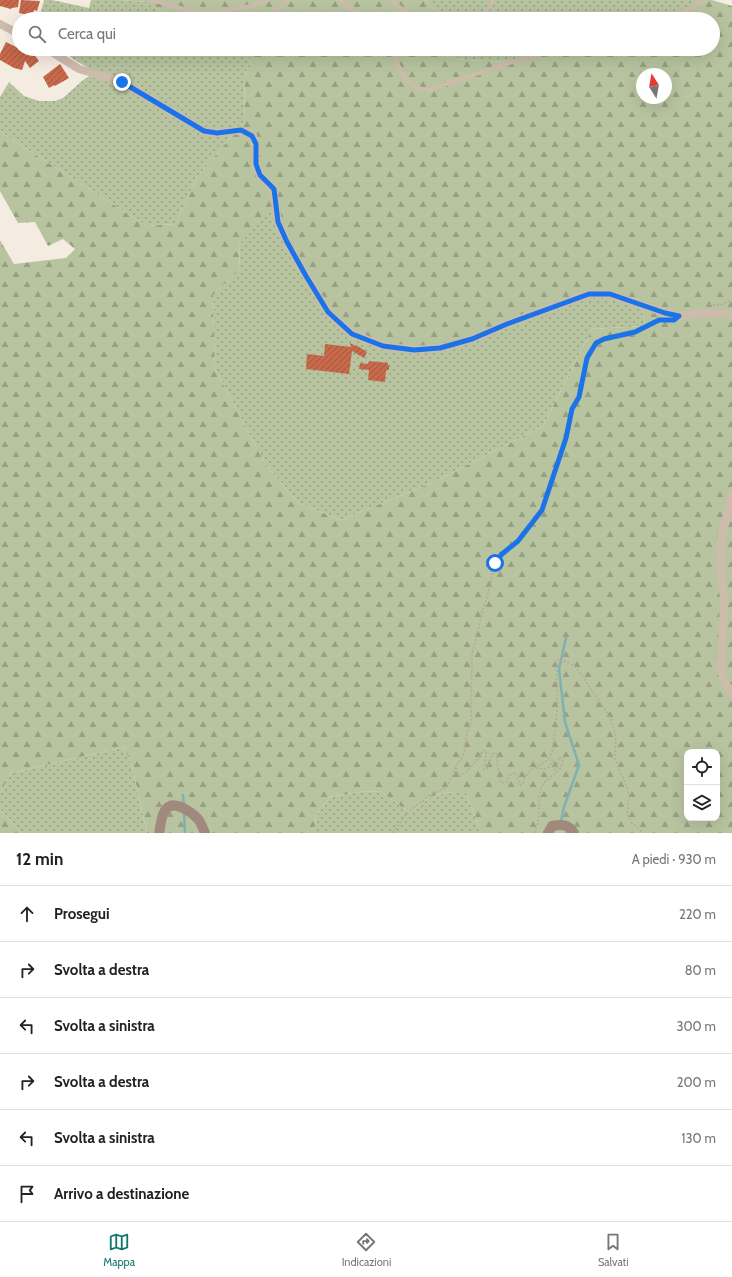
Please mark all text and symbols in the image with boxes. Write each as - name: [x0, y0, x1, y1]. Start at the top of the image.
- search box: [12, 12, 720, 56]
- icon: search: [26, 23, 48, 45]
- text: Cerca qui: [58, 25, 116, 43]
- north arrow: [636, 68, 672, 104]
- route end: [113, 73, 131, 91]
- route start: [486, 554, 504, 572]
- map controls: [684, 749, 720, 821]
- button: locate: [684, 749, 720, 785]
- button: layers: [684, 785, 720, 821]
- text: 12 min: [16, 849, 63, 869]
- text: A piedi · 930 m: [632, 851, 716, 867]
- icon: ahead: [16, 903, 38, 925]
- text: Prosegui: [54, 905, 110, 923]
- text: 220 m: [679, 906, 716, 922]
- icon: right: [16, 959, 38, 981]
- text: Svolta a destra: [54, 961, 149, 979]
- text: 80 m: [685, 962, 716, 978]
- icon: left: [16, 1015, 38, 1037]
- text: Svolta a sinistra: [54, 1017, 155, 1035]
- text: 300 m: [676, 1018, 716, 1034]
- icon: right: [16, 1071, 38, 1093]
- text: Svolta a destra: [54, 1073, 149, 1091]
- text: 200 m: [677, 1074, 716, 1090]
- icon: left: [16, 1127, 38, 1149]
- text: Svolta a sinistra: [54, 1129, 155, 1147]
- text: 130 m: [681, 1130, 716, 1146]
- icon: arrive: [16, 1183, 38, 1205]
- text: Arrivo a destinazione: [54, 1185, 189, 1203]
- tab: Mappa: [103, 1231, 135, 1269]
- tab: Indicazioni: [342, 1231, 391, 1269]
- tab: Salvati: [598, 1231, 629, 1269]

